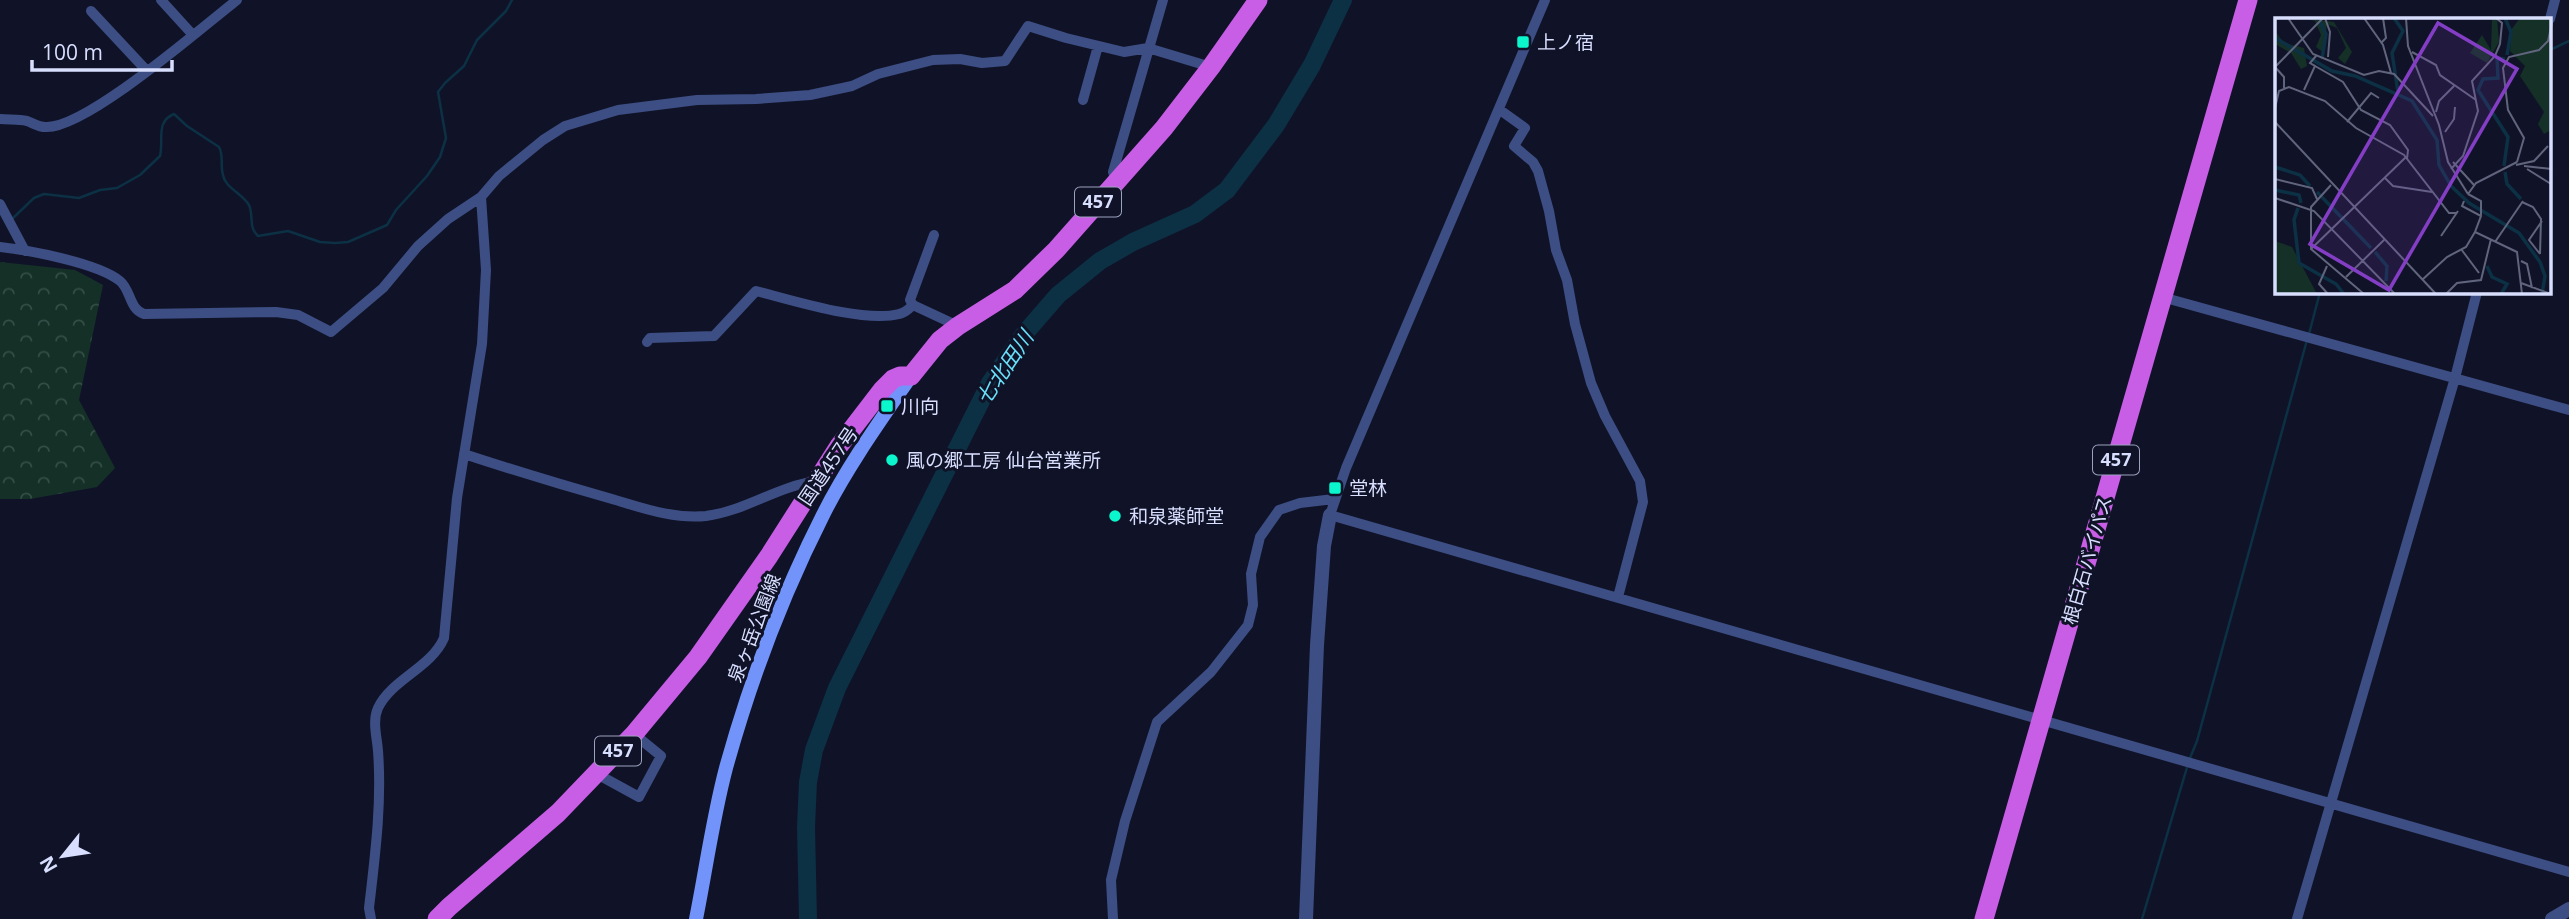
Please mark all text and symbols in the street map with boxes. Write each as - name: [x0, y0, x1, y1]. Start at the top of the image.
- inset map: [2275, 18, 2552, 294]
- scale bar: [32, 28, 172, 72]
- place label: 上ノ宿: [1537, 29, 1594, 55]
- marker: 上ノ宿: [1515, 34, 1531, 50]
- text: 100 m: [42, 38, 103, 66]
- road number: 457: [1075, 188, 1121, 216]
- water label: 七北田川: [969, 323, 1040, 410]
- place label: 川向: [901, 393, 939, 419]
- marker: 川向: [879, 398, 895, 414]
- street label: 国道457号: [792, 422, 864, 510]
- road number: 457: [2093, 446, 2139, 474]
- place label: 風の郷工房 仙台営業所: [906, 447, 1101, 473]
- marker: 風の郷工房 仙台営業所: [884, 452, 900, 468]
- place label: 堂林: [1349, 475, 1387, 501]
- marker: 堂林: [1327, 480, 1343, 496]
- street label: 根白石バイパス: [2056, 493, 2118, 627]
- place label: 和泉薬師堂: [1129, 503, 1224, 529]
- marker: 和泉薬師堂: [1107, 508, 1123, 524]
- street label: 泉ヶ岳公園線: [721, 570, 787, 686]
- road number: 457: [595, 736, 641, 766]
- north arrow: [28, 821, 98, 891]
- text: N: [33, 851, 63, 878]

